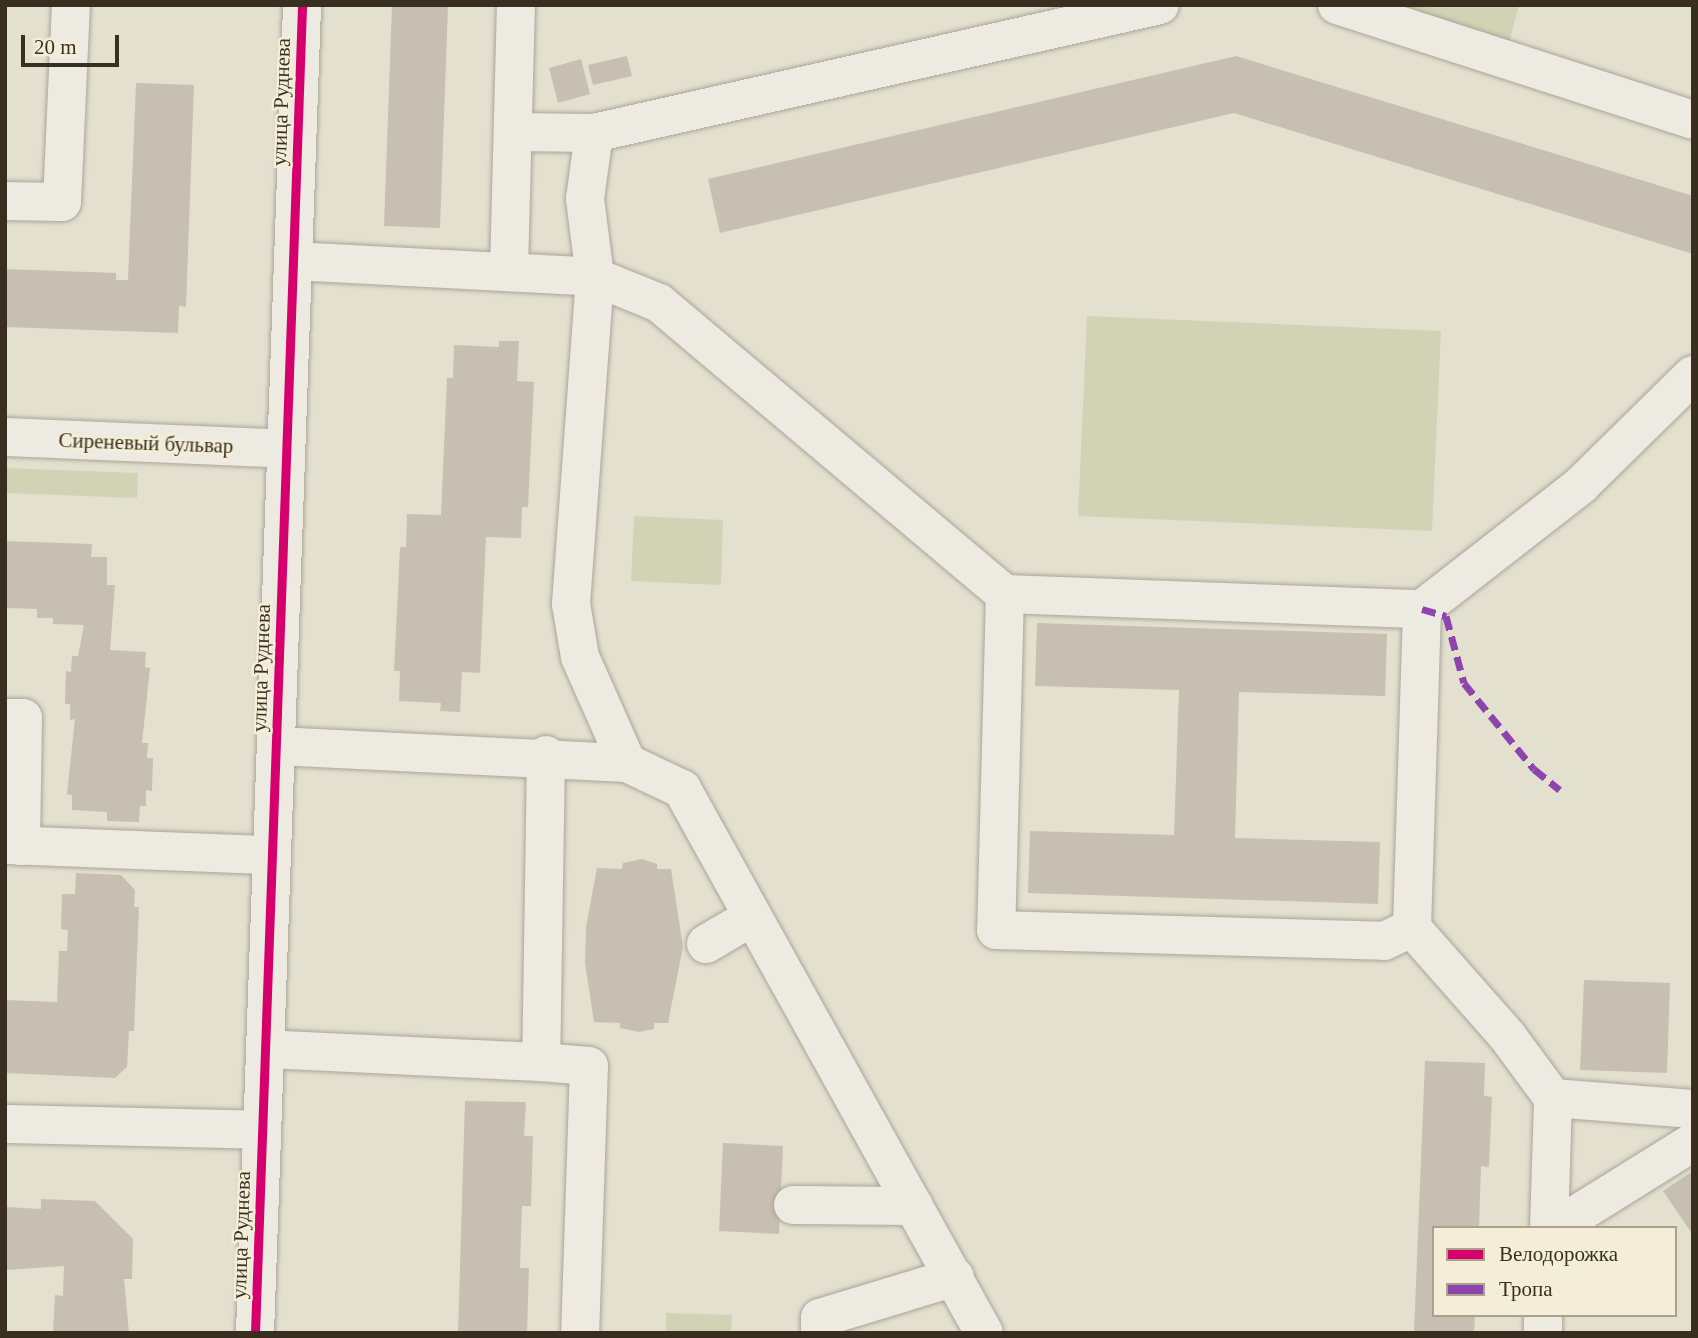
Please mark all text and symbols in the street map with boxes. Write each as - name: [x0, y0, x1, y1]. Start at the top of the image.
- scale bar: [24, 21, 122, 65]
- text: 20 m: [34, 35, 77, 59]
- street label: улица Руднева: [266, 38, 296, 166]
- street label: Сиреневый бульвар: [58, 427, 234, 459]
- street label: улица Руднева: [246, 604, 276, 732]
- street label: улица Руднева: [226, 1171, 256, 1299]
- legend: [1432, 1226, 1677, 1317]
- text: Велодорожка: [1499, 1242, 1618, 1266]
- text: Тропа: [1499, 1277, 1553, 1301]

